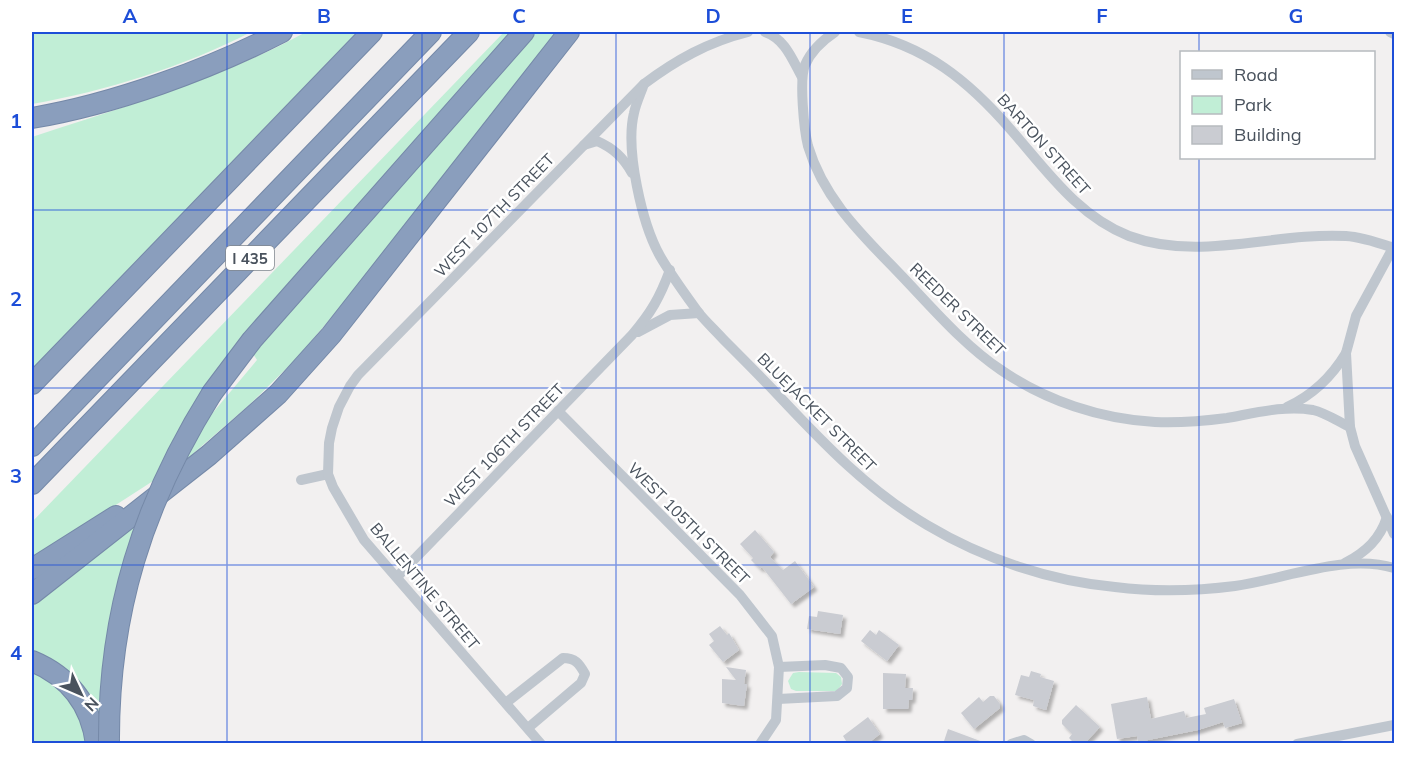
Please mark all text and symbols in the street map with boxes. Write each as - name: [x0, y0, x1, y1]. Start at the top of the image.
- text: A: [123, 3, 138, 28]
- text: B: [317, 3, 331, 28]
- text: C: [512, 3, 526, 28]
- text: D: [705, 3, 721, 28]
- text: E: [901, 3, 913, 28]
- text: F: [1096, 3, 1108, 28]
- text: G: [1289, 3, 1303, 28]
- legend: [1180, 51, 1375, 159]
- text: Road: [1234, 63, 1278, 86]
- street label: BARTON STREET: [993, 89, 1095, 199]
- text: Park: [1234, 93, 1273, 116]
- text: 1: [10, 108, 22, 133]
- text: Building: [1234, 123, 1302, 146]
- street label: WEST 107TH STREET: [430, 149, 558, 281]
- road number: I 435: [226, 246, 274, 270]
- street label: REEDER STREET: [906, 258, 1010, 360]
- text: 2: [10, 286, 22, 311]
- street label: BLUEJACKET STREET: [753, 348, 881, 476]
- street label: WEST 106TH STREET: [440, 379, 568, 511]
- street label: WEST 105TH STREET: [624, 458, 754, 588]
- text: 3: [10, 463, 22, 488]
- street label: BALLENTINE STREET: [366, 519, 484, 654]
- text: 4: [10, 640, 22, 665]
- north arrow: [51, 664, 111, 724]
- text: N: [80, 693, 103, 716]

